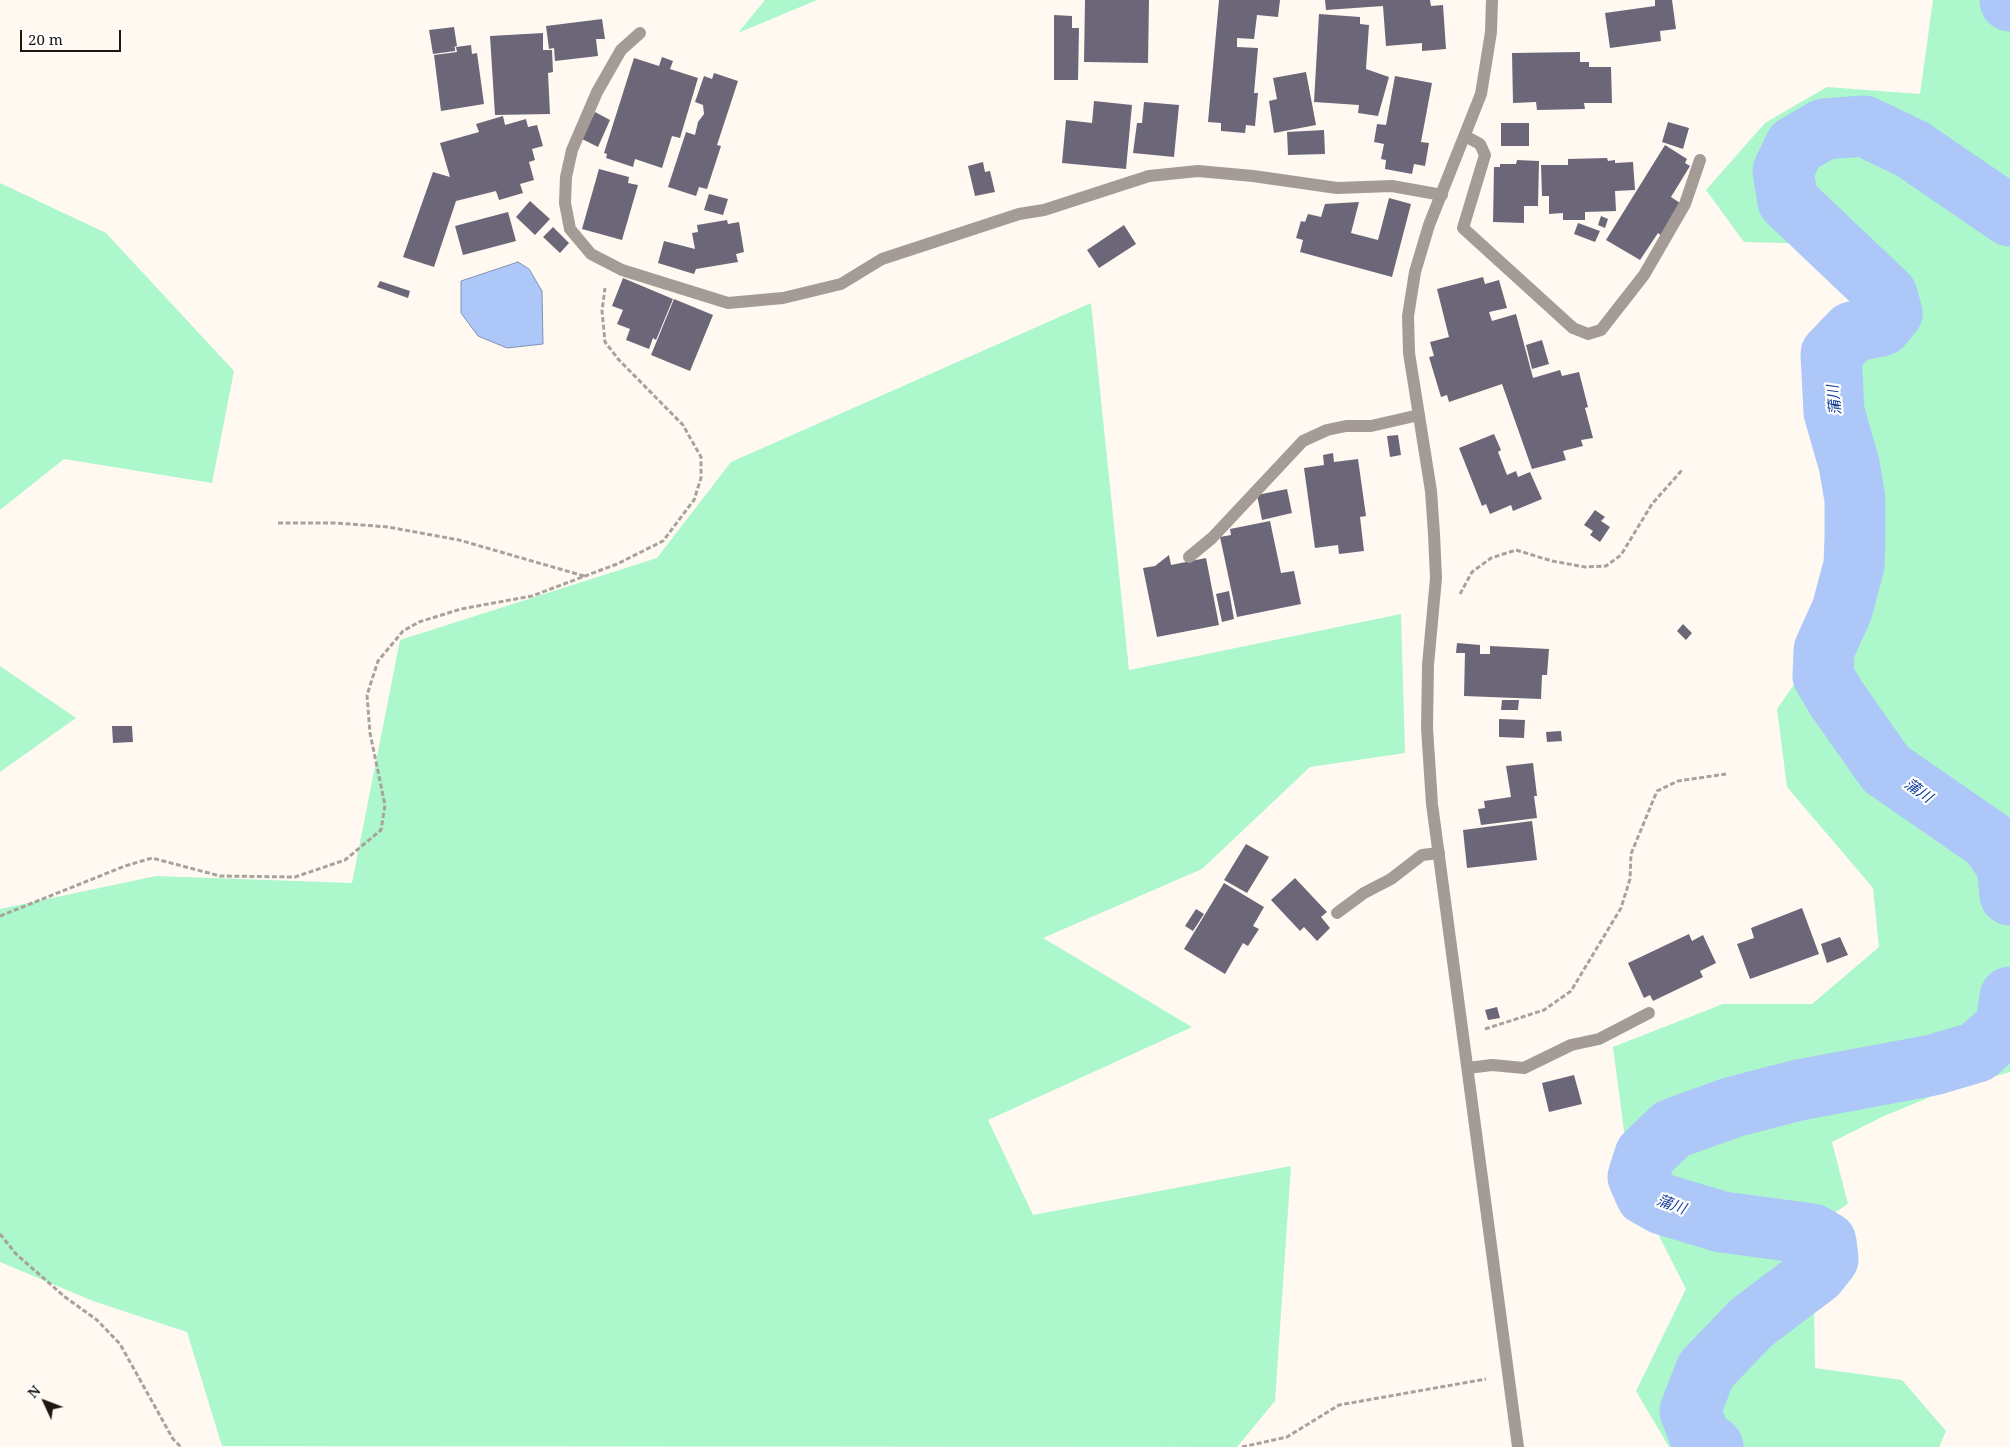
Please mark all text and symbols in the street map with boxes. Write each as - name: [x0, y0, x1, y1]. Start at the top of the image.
- scale bar: [22, 20, 124, 52]
- text: 20 m: [28, 29, 63, 49]
- water label: 蒲川: [1824, 384, 1846, 416]
- water label: 蒲川: [1901, 775, 1935, 807]
- water label: 蒲川: [1654, 1191, 1688, 1219]
- north arrow: [20, 1377, 70, 1427]
- text: N: [23, 1381, 44, 1402]

